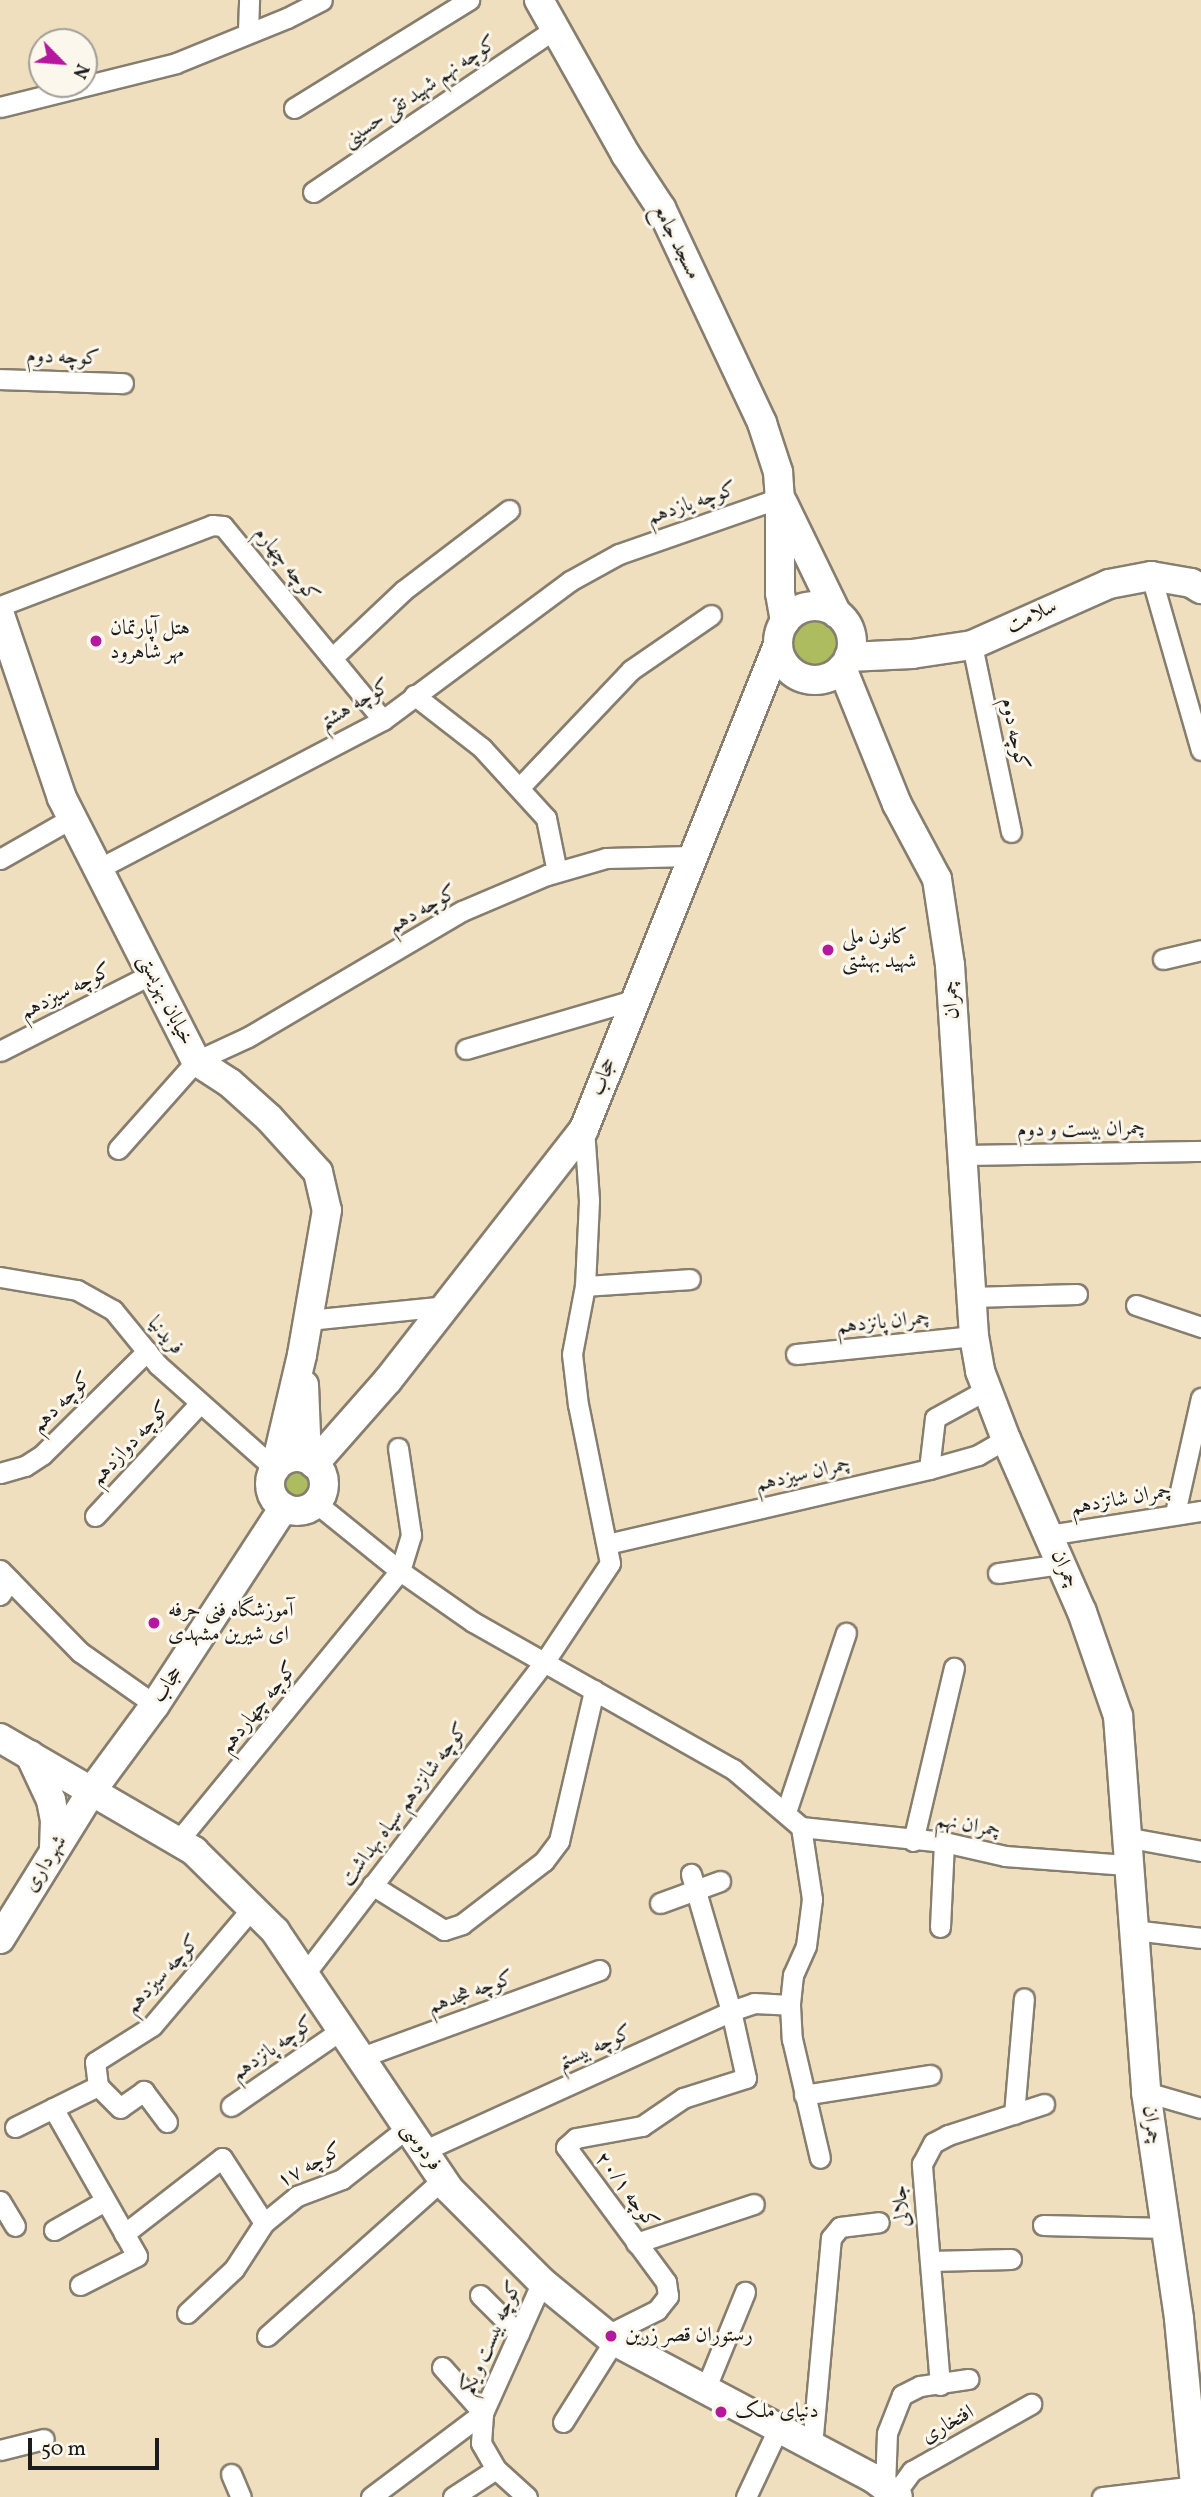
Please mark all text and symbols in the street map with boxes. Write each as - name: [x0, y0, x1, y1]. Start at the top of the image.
- north arrow: [28, 28, 98, 98]
- street label: کوچه نهم شهید تقی حسینی: [338, 31, 502, 153]
- text: N: [66, 59, 95, 83]
- street label: مسجد جامع: [646, 200, 706, 284]
- street label: کوچه دوم: [26, 344, 100, 372]
- street label: کوچه یازدهم: [644, 477, 740, 531]
- street label: کوچه چهارم: [248, 522, 324, 608]
- street label: سلامت: [1003, 594, 1061, 640]
- place label: هتل آپارتمان مهر شاهرود: [110, 616, 190, 666]
- marker: هتل آپارتمان مهر شاهرود: [88, 633, 104, 649]
- street label: کوچه هشتم: [315, 674, 395, 736]
- street label: کوچه دوم: [994, 696, 1034, 772]
- street label: کوچه دهم: [384, 880, 462, 940]
- place label: کانون ملی شهید بهشتی: [842, 925, 916, 975]
- marker: کانون ملی شهید بهشتی: [820, 942, 836, 958]
- street label: خیابان بهزیستی: [131, 950, 199, 1050]
- street label: کوچه سیزدهم: [16, 958, 116, 1026]
- street label: چمران: [938, 980, 966, 1020]
- street label: حجاب: [585, 1054, 623, 1100]
- street label: چمران بیست و دوم: [1017, 1116, 1145, 1144]
- street label: چمران پانزدهم: [835, 1306, 931, 1340]
- street label: فریدنیا: [141, 1312, 189, 1360]
- street label: کوچه دهم: [26, 1367, 98, 1439]
- street label: کوچه دوازدهم: [85, 1396, 177, 1492]
- street label: چمران سیزدهم: [753, 1452, 853, 1498]
- street label: چمران شانزدهم: [1069, 1479, 1173, 1521]
- street label: چمران: [1045, 1546, 1083, 1592]
- place label: آموزشگاه فنی حرفه ای شیرین مشهدی: [168, 1598, 294, 1648]
- marker: آموزشگاه فنی حرفه ای شیرین مشهدی: [146, 1615, 162, 1631]
- street label: کوچه چهاردهم: [214, 1657, 304, 1759]
- street label: حجاب: [147, 1662, 189, 1708]
- street label: کوچه شانزدهم سپاه بهداشت: [335, 1718, 475, 1892]
- street label: چمران نهم: [934, 1808, 1002, 1844]
- street label: شهرداری: [19, 1831, 73, 1897]
- street label: کوچه سیزدهم: [120, 1930, 206, 2020]
- street label: کوچه هجدهم: [424, 1966, 518, 2020]
- street label: کوچه پانزدهم: [226, 2011, 320, 2087]
- street label: کوچه بیستم: [553, 2020, 637, 2076]
- street label: چمران: [1136, 2104, 1166, 2146]
- street label: فردوسی: [395, 2118, 447, 2176]
- street label: ۱۷ کوچه: [273, 2138, 347, 2194]
- street label: کوچه ۲۰/۱: [589, 2147, 663, 2235]
- street label: جلالی: [888, 2184, 916, 2228]
- street label: کوچه بیست و یکم: [456, 2277, 528, 2399]
- place label: رستوران قصر زرین: [625, 2323, 753, 2349]
- marker: رستوران قصر زرین: [603, 2328, 619, 2344]
- place label: دنیای ملک: [735, 2399, 819, 2425]
- street label: افتخاری: [917, 2400, 979, 2450]
- marker: دنیای ملک: [713, 2404, 729, 2420]
- scale bar: [32, 2424, 163, 2468]
- text: 50 m: [41, 2435, 86, 2464]

